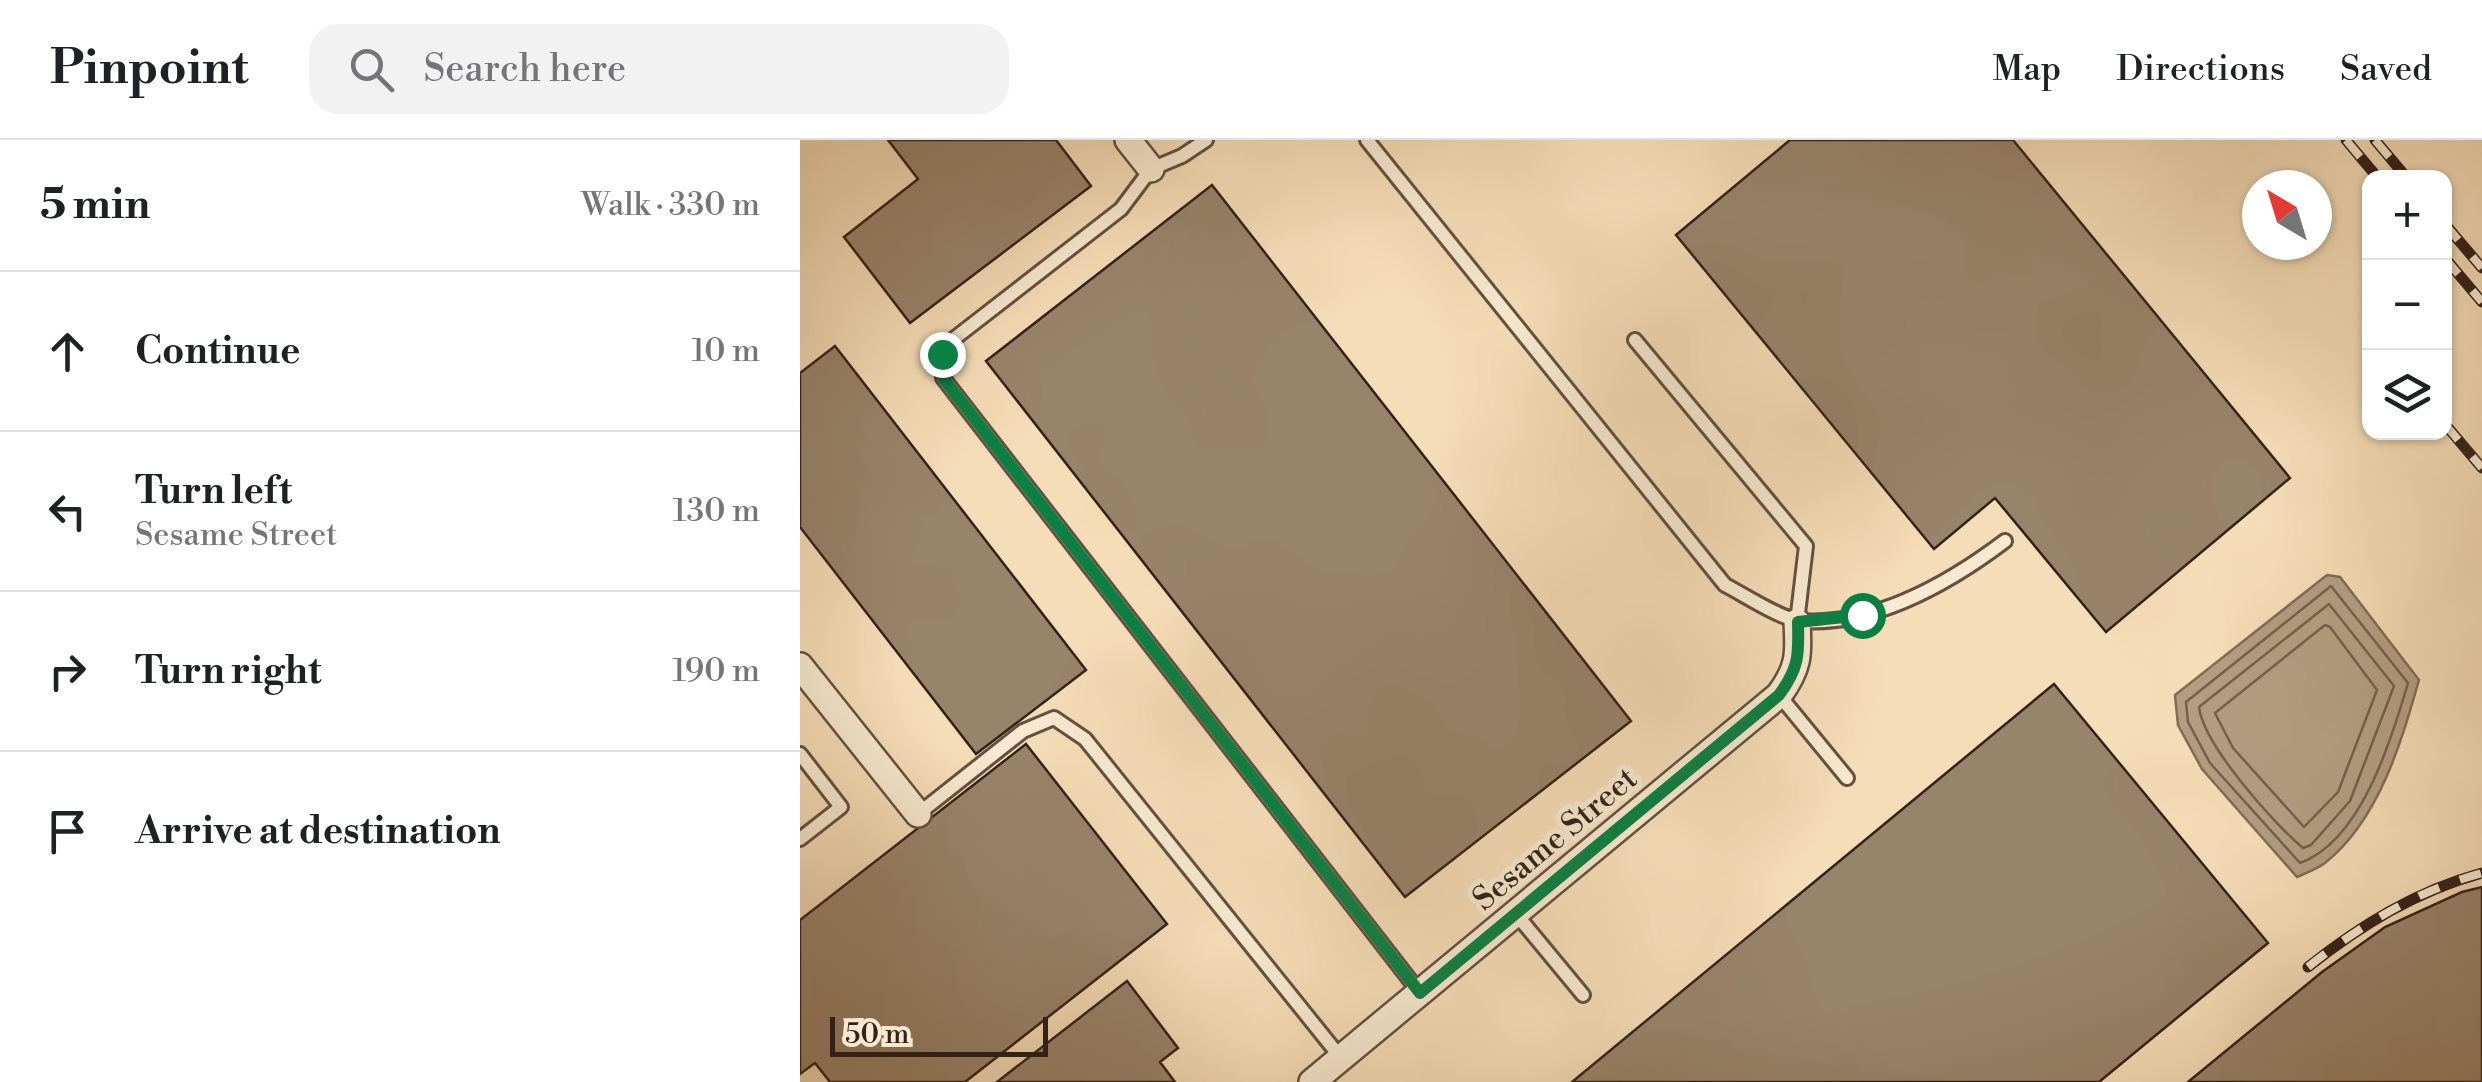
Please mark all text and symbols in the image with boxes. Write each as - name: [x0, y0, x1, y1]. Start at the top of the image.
- search box: [309, 24, 1009, 114]
- text: Pinpoint: [50, 39, 249, 99]
- icon: search: [344, 42, 399, 97]
- text: Search here: [424, 46, 626, 93]
- text: Map: [1992, 48, 2061, 91]
- text: Directions: [2116, 48, 2285, 91]
- text: Saved: [2340, 48, 2432, 91]
- north arrow: [2242, 170, 2332, 260]
- map controls: [2362, 170, 2452, 440]
- button: +: [2362, 170, 2452, 260]
- text: 5 min: [40, 179, 150, 232]
- text: Walk · 330 m: [581, 185, 760, 225]
- button: −: [2362, 260, 2452, 350]
- icon: ahead: [40, 324, 95, 379]
- text: Continue: [135, 328, 300, 375]
- text: 10 m: [691, 331, 760, 371]
- route end: [920, 332, 966, 378]
- button: layers: [2362, 350, 2452, 440]
- text: Turn left: [135, 468, 292, 515]
- icon: left: [40, 484, 95, 539]
- text: 130 m: [673, 491, 760, 531]
- text: Sesame Street: [135, 515, 337, 555]
- route start: [1840, 593, 1886, 639]
- icon: right: [40, 644, 95, 699]
- text: Turn right: [135, 648, 321, 695]
- text: 190 m: [672, 651, 760, 691]
- street label: Sesame Street: [1465, 759, 1645, 919]
- icon: arrive: [40, 804, 95, 859]
- text: Arrive at destination: [135, 808, 501, 855]
- scale bar: [830, 1012, 1048, 1056]
- text: 50 m: [845, 1017, 909, 1052]

